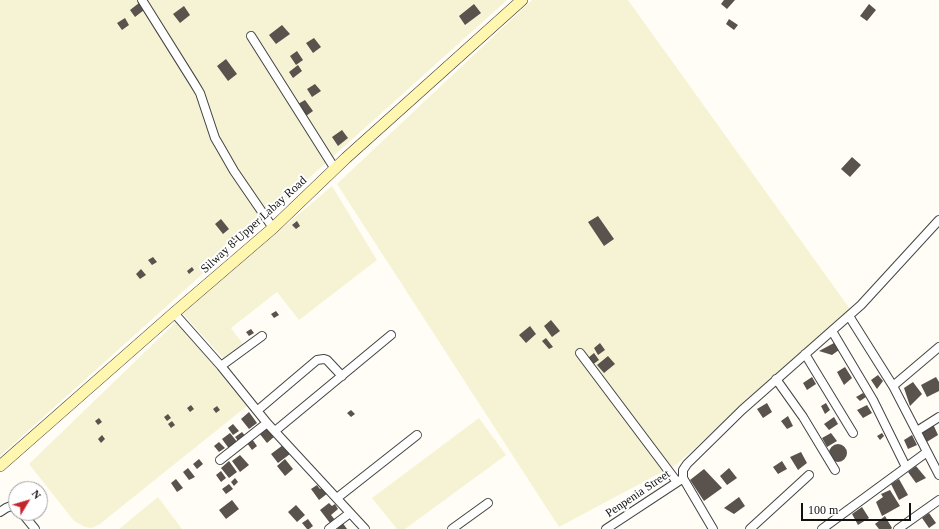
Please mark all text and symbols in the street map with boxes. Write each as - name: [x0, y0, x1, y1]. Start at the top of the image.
- street label: Silway 8-Upper Labay Road: [198, 174, 310, 276]
- street label: Penpenia Street: [603, 467, 673, 521]
- north arrow: [8, 481, 48, 521]
- text: N: [29, 487, 44, 501]
- scale bar: [803, 495, 913, 521]
- text: 100 m: [808, 503, 838, 517]

